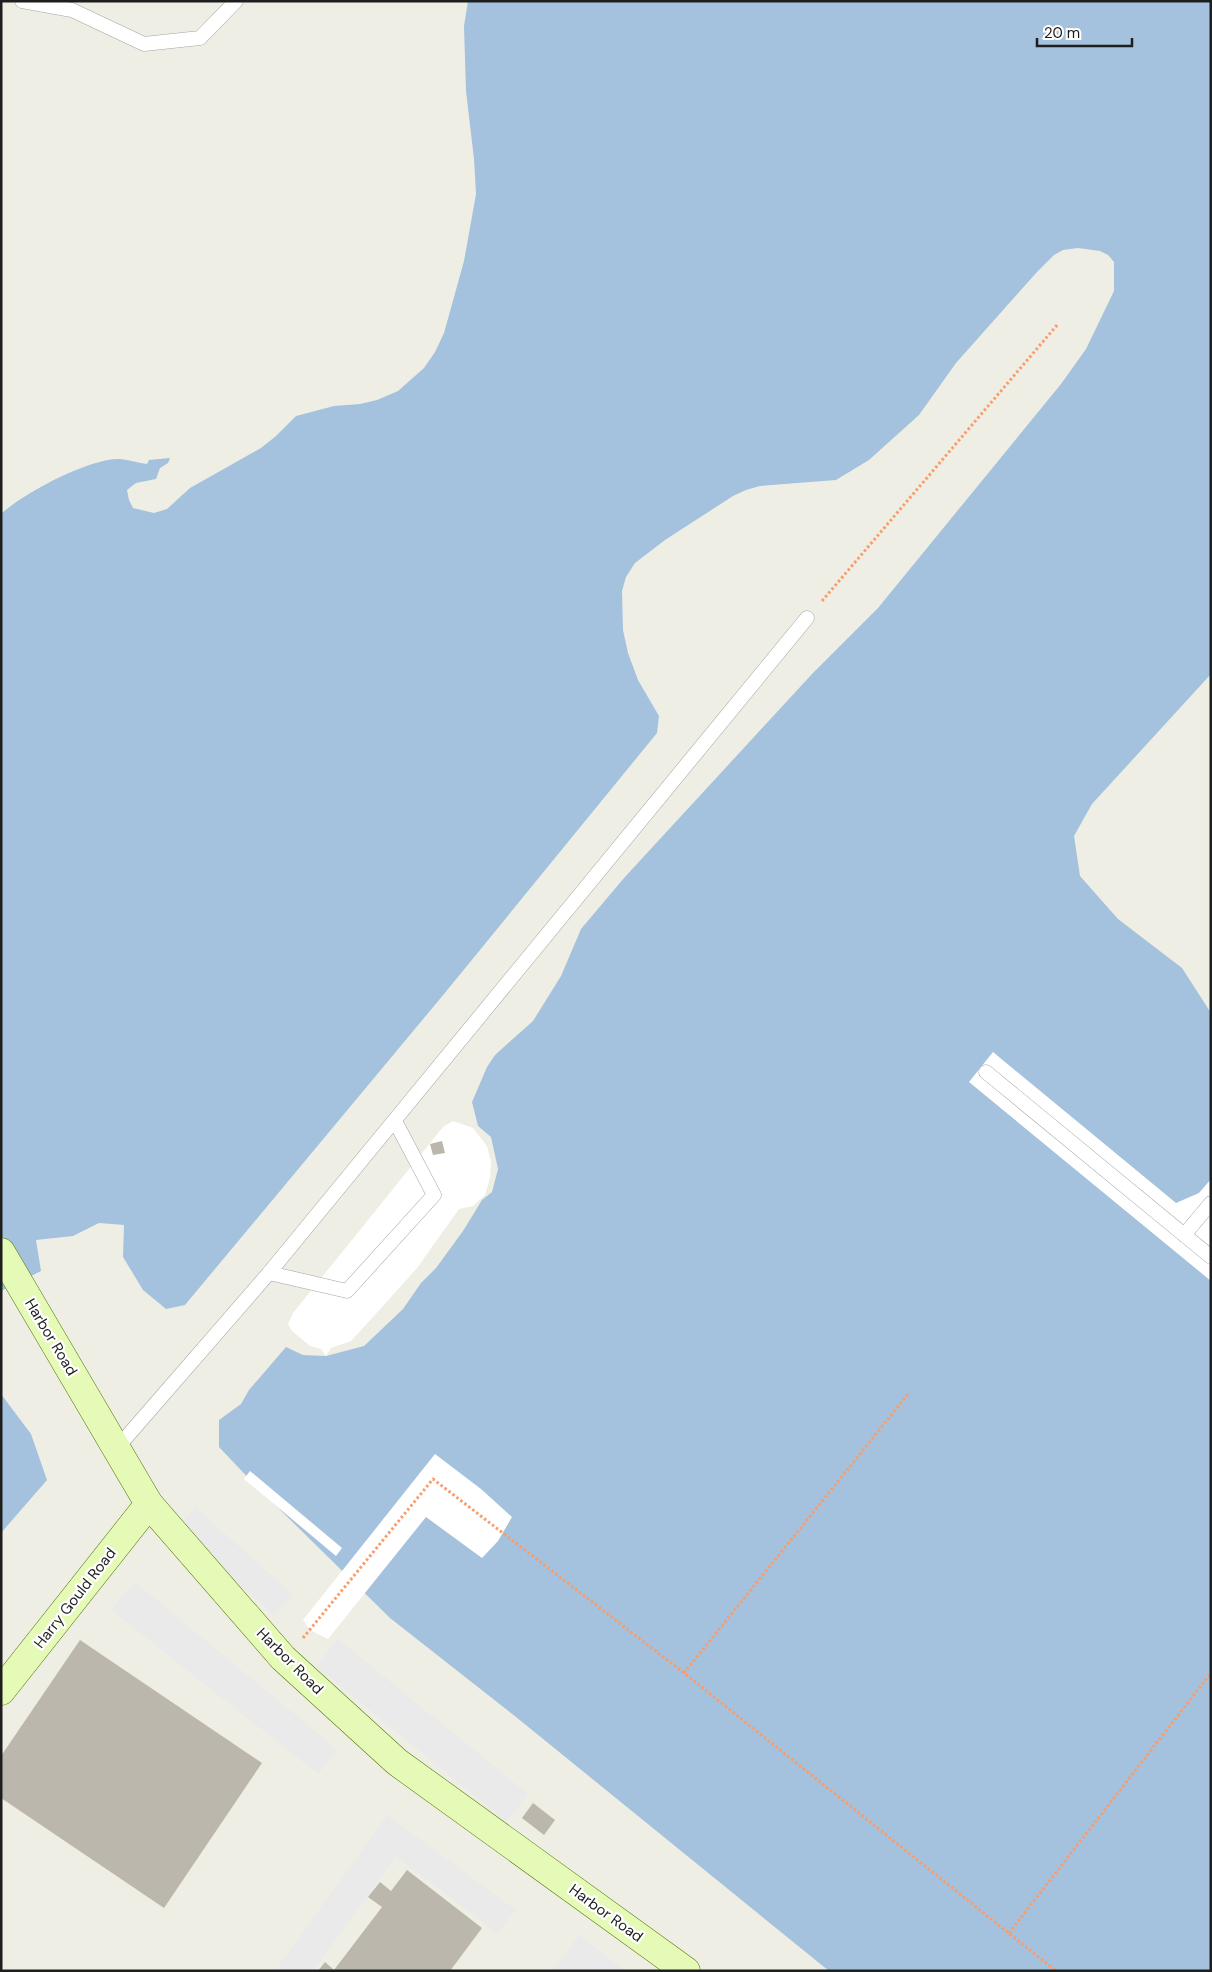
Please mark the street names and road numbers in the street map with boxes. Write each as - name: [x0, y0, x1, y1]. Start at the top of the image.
- street label: Harbor Road: [20, 1295, 82, 1379]
- street label: Harry Gould Road: [29, 1544, 121, 1652]
- street label: Harbor Road: [252, 1623, 328, 1699]
- street label: Harbor Road: [565, 1879, 647, 1947]

